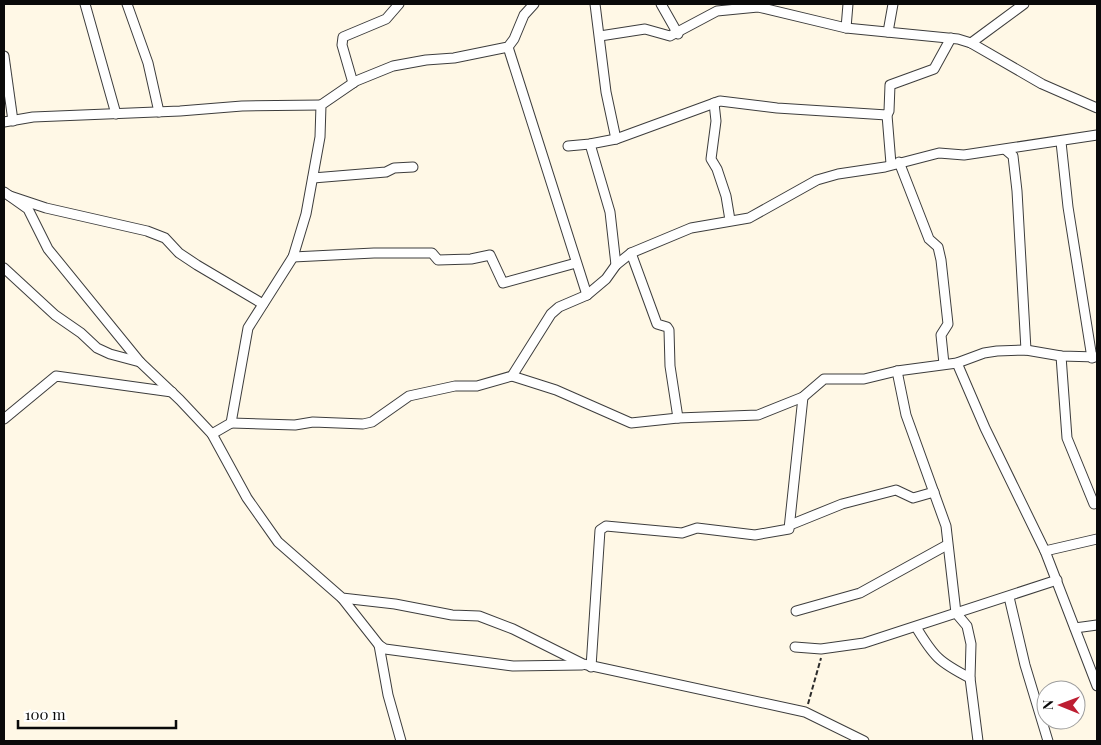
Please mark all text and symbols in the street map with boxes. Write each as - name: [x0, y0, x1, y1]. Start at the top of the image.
- north arrow: [1036, 680, 1086, 730]
- scale bar: [18, 698, 175, 730]
- text: N: [1038, 700, 1057, 710]
- text: 100 m: [25, 704, 66, 724]

